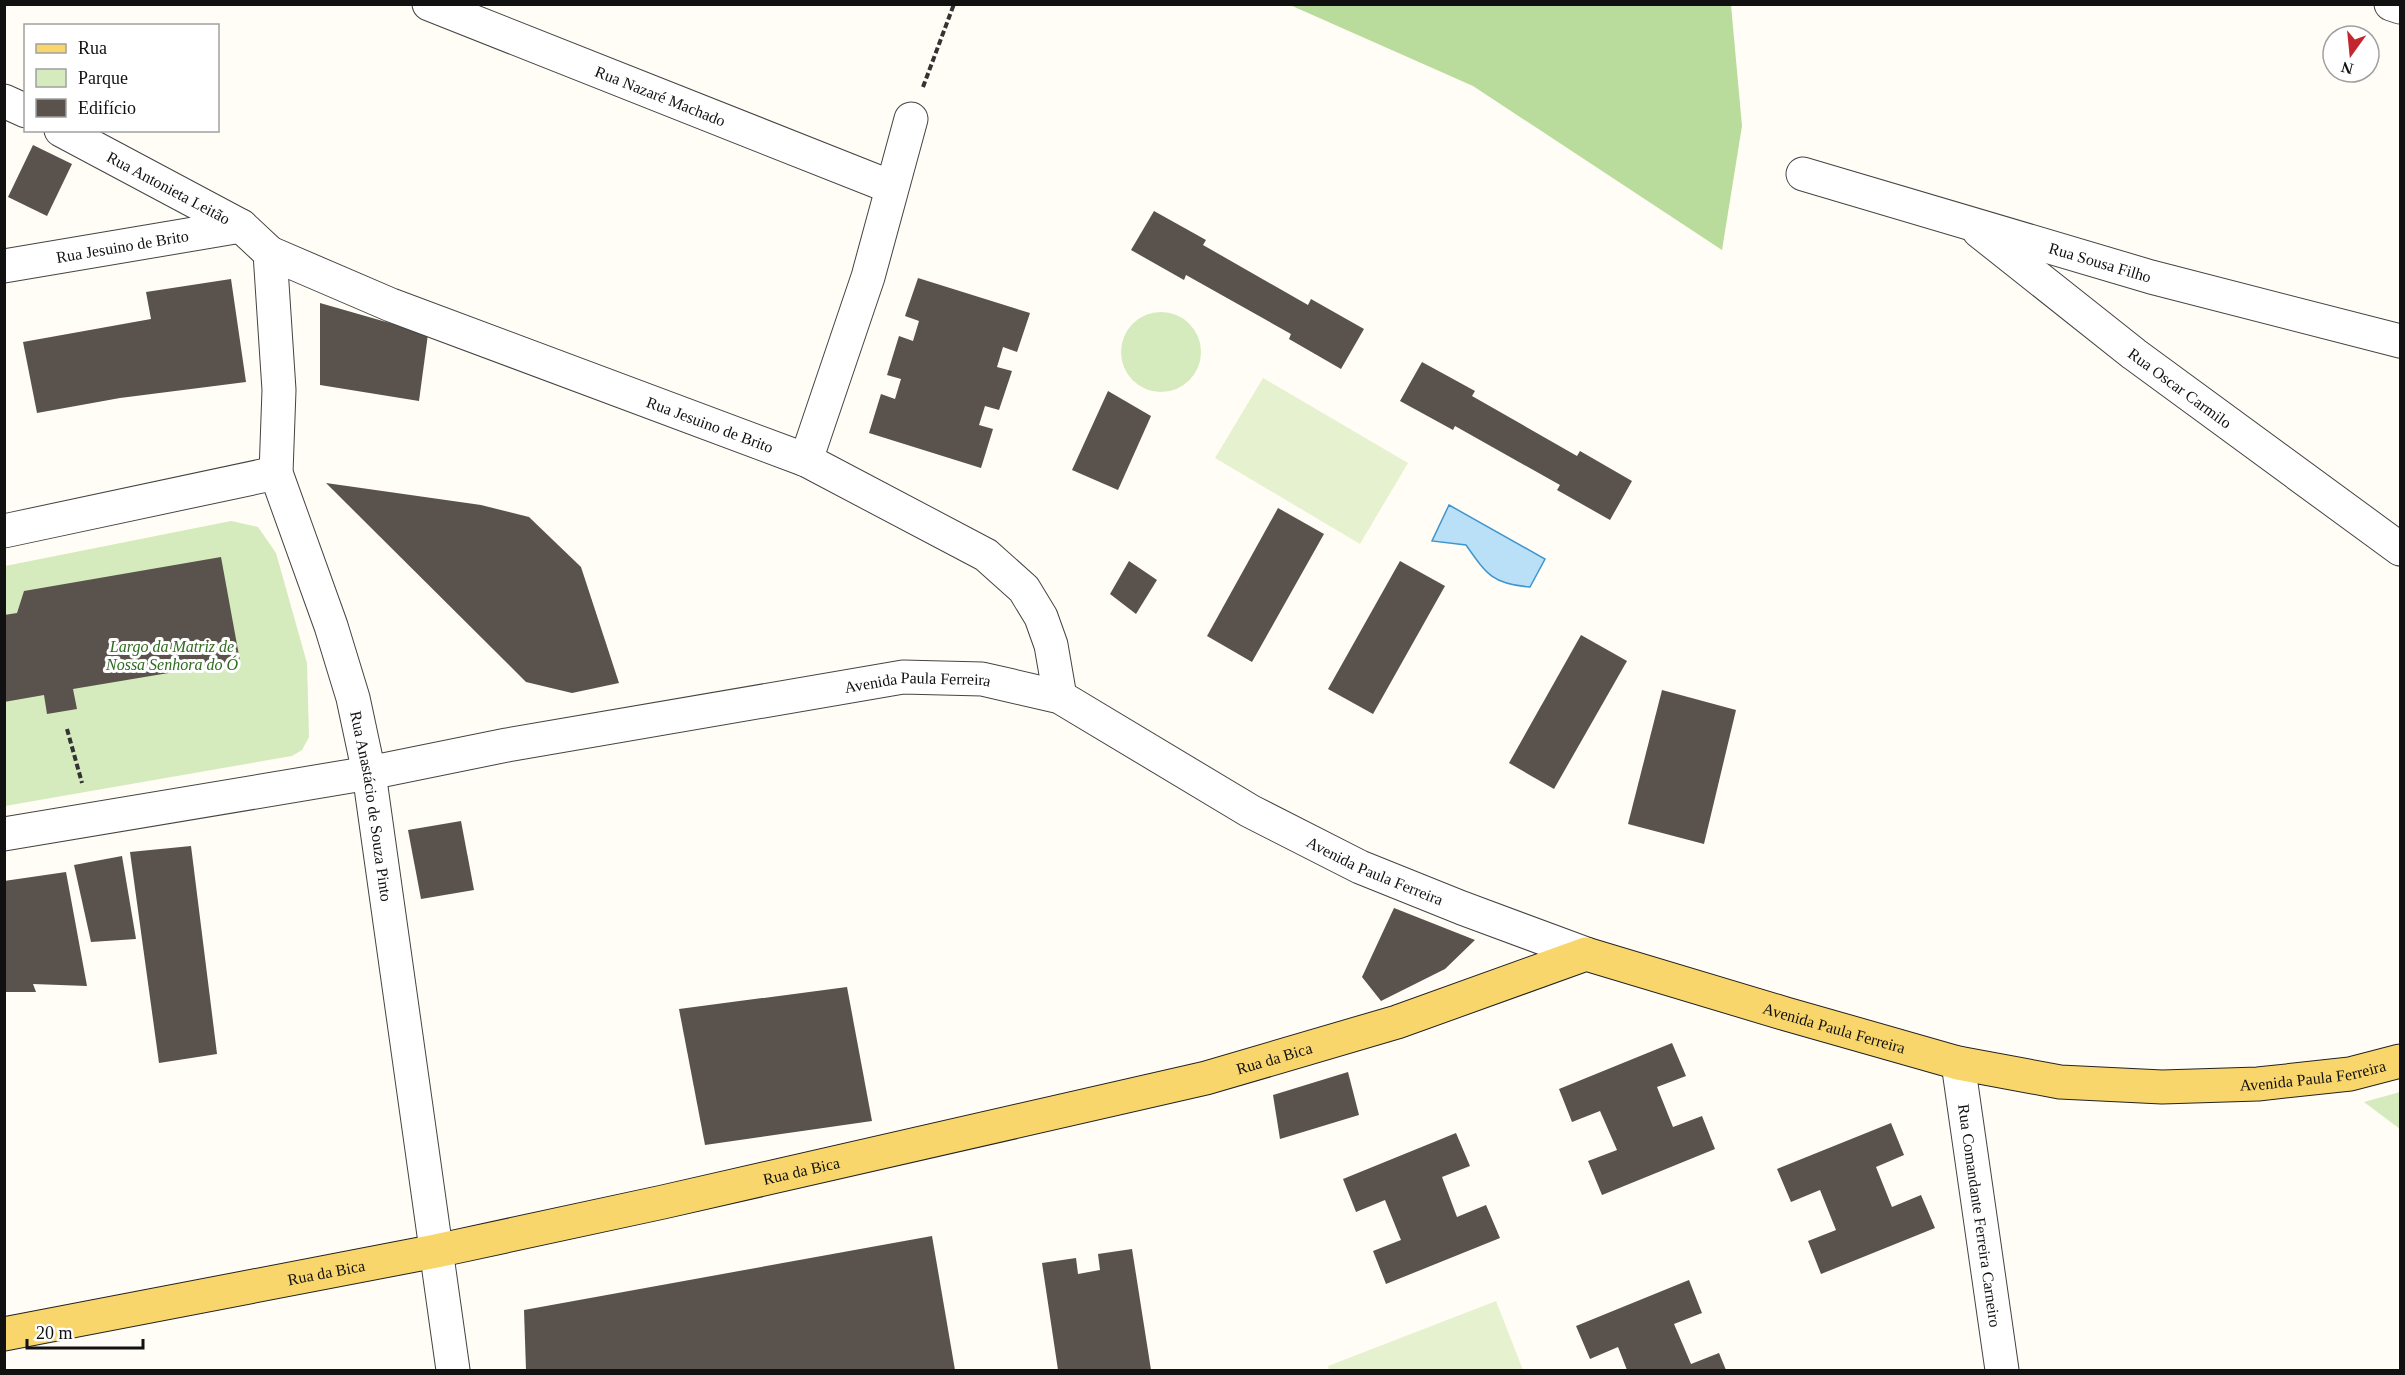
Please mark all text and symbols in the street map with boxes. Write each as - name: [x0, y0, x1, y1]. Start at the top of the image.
- legend: [24, 24, 219, 132]
- north arrow: [2321, 24, 2381, 84]
- text: Rua: [78, 38, 107, 58]
- text: N: [2339, 58, 2355, 78]
- street label: Rua Nazaré Machado: [593, 62, 728, 129]
- text: Parque: [78, 68, 128, 88]
- text: Edifício: [78, 98, 136, 118]
- street label: Rua Antonieta Leitão: [104, 148, 233, 227]
- street label: Rua Jesuino de Brito: [55, 227, 190, 266]
- street label: Rua Sousa Filho: [2047, 239, 2153, 285]
- street label: Rua Oscar Carmilo: [2125, 344, 2235, 431]
- street label: Rua Jesuino de Brito: [644, 393, 776, 456]
- park label: Largo da Matriz de Nossa Senhora do Ó: [105, 638, 238, 673]
- street label: Avenida Paula Ferreira: [843, 668, 993, 695]
- street label: Rua Anastácio de Souza Pinto: [347, 709, 395, 903]
- street label: Avenida Paula Ferreira: [1304, 833, 1446, 908]
- street label: Avenida Paula Ferreira: [1761, 999, 1907, 1056]
- street label: Rua da Bica: [1234, 1039, 1314, 1077]
- street label: Avenida Paula Ferreira: [2240, 1057, 2387, 1093]
- street label: Rua Comandante Ferreira Carneiro: [1955, 1103, 2004, 1328]
- street label: Rua da Bica: [761, 1153, 841, 1187]
- street label: Rua da Bica: [286, 1256, 366, 1288]
- scale bar: [27, 1312, 142, 1350]
- text: 20 m: [36, 1323, 73, 1343]

